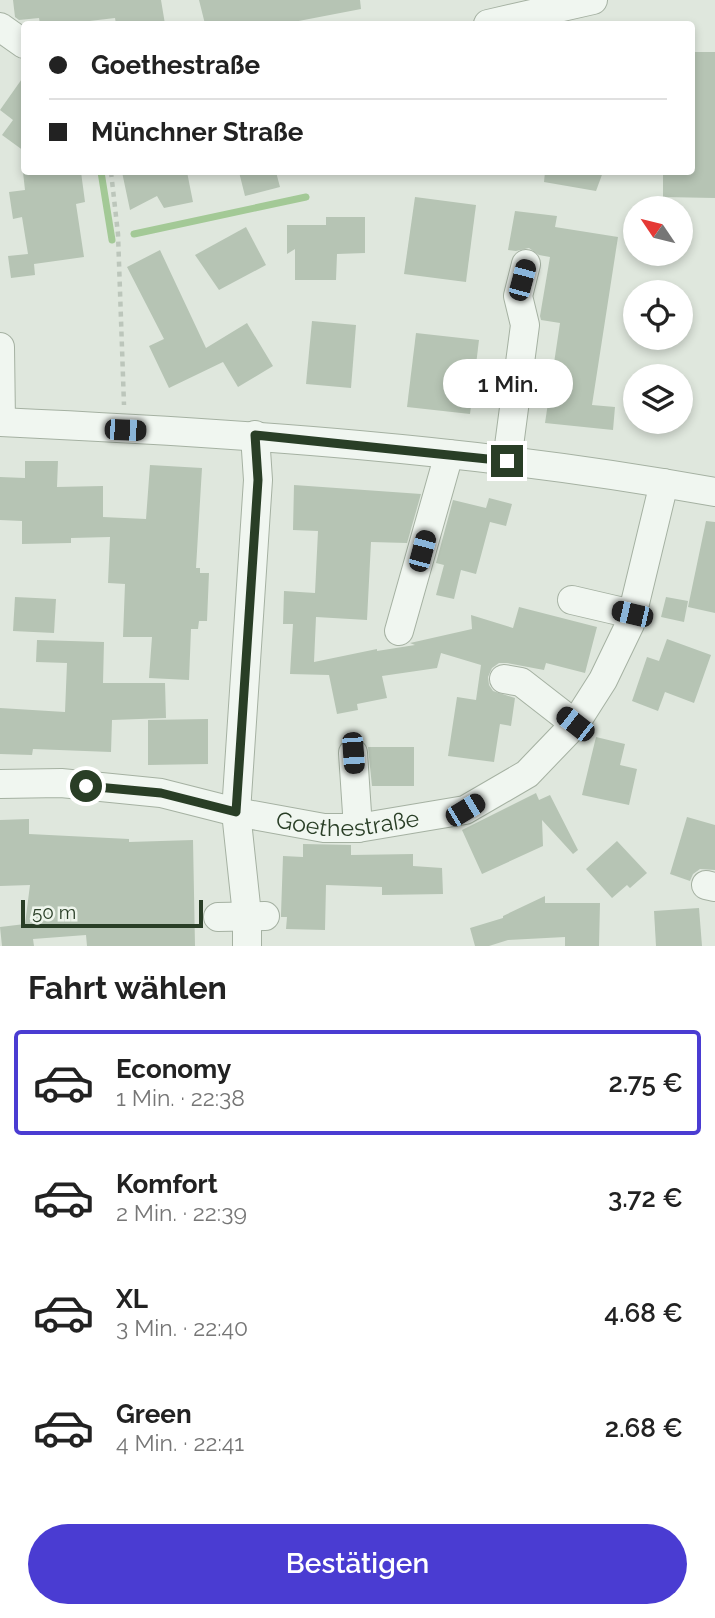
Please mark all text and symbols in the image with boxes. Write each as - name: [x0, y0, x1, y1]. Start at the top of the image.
- text: Goethestraße: [91, 50, 260, 80]
- text: Münchner Straße: [91, 117, 303, 147]
- north arrow: [623, 196, 693, 266]
- map controls: [623, 196, 693, 434]
- car: [507, 257, 538, 303]
- button: locate: [623, 280, 693, 350]
- callout: 1 Min.: [442, 360, 572, 408]
- button: layers: [623, 364, 693, 434]
- text: 1 Min.: [478, 370, 538, 397]
- car: [104, 419, 147, 441]
- route end: [491, 445, 523, 477]
- car: [407, 528, 438, 574]
- car: [610, 599, 655, 629]
- car: [552, 703, 599, 745]
- car: [342, 731, 365, 775]
- route start: [70, 770, 102, 802]
- car: [442, 790, 489, 830]
- street label: Goethestraße: [274, 804, 421, 841]
- scale bar: [21, 897, 203, 929]
- text: 50 m: [32, 901, 76, 923]
- text: Fahrt wählen: [28, 969, 227, 1006]
- icon: car: [32, 1051, 95, 1114]
- text: Economy: [116, 1054, 231, 1084]
- text: 2.75 €: [608, 1068, 683, 1098]
- text: 1 Min. · 22:38: [116, 1084, 245, 1111]
- icon: car: [32, 1166, 95, 1229]
- text: Komfort: [116, 1169, 218, 1199]
- text: 3.72 €: [608, 1183, 683, 1213]
- text: 2 Min. · 22:39: [116, 1199, 247, 1226]
- icon: car: [32, 1281, 95, 1344]
- text: XL: [116, 1284, 148, 1314]
- text: 4.68 €: [604, 1298, 683, 1328]
- text: 3 Min. · 22:40: [116, 1314, 248, 1341]
- icon: car: [32, 1396, 95, 1459]
- text: Green: [116, 1399, 192, 1429]
- text: 2.68 €: [605, 1413, 683, 1443]
- text: 4 Min. · 22:41: [116, 1429, 244, 1456]
- button: Bestätigen: [28, 1524, 687, 1604]

